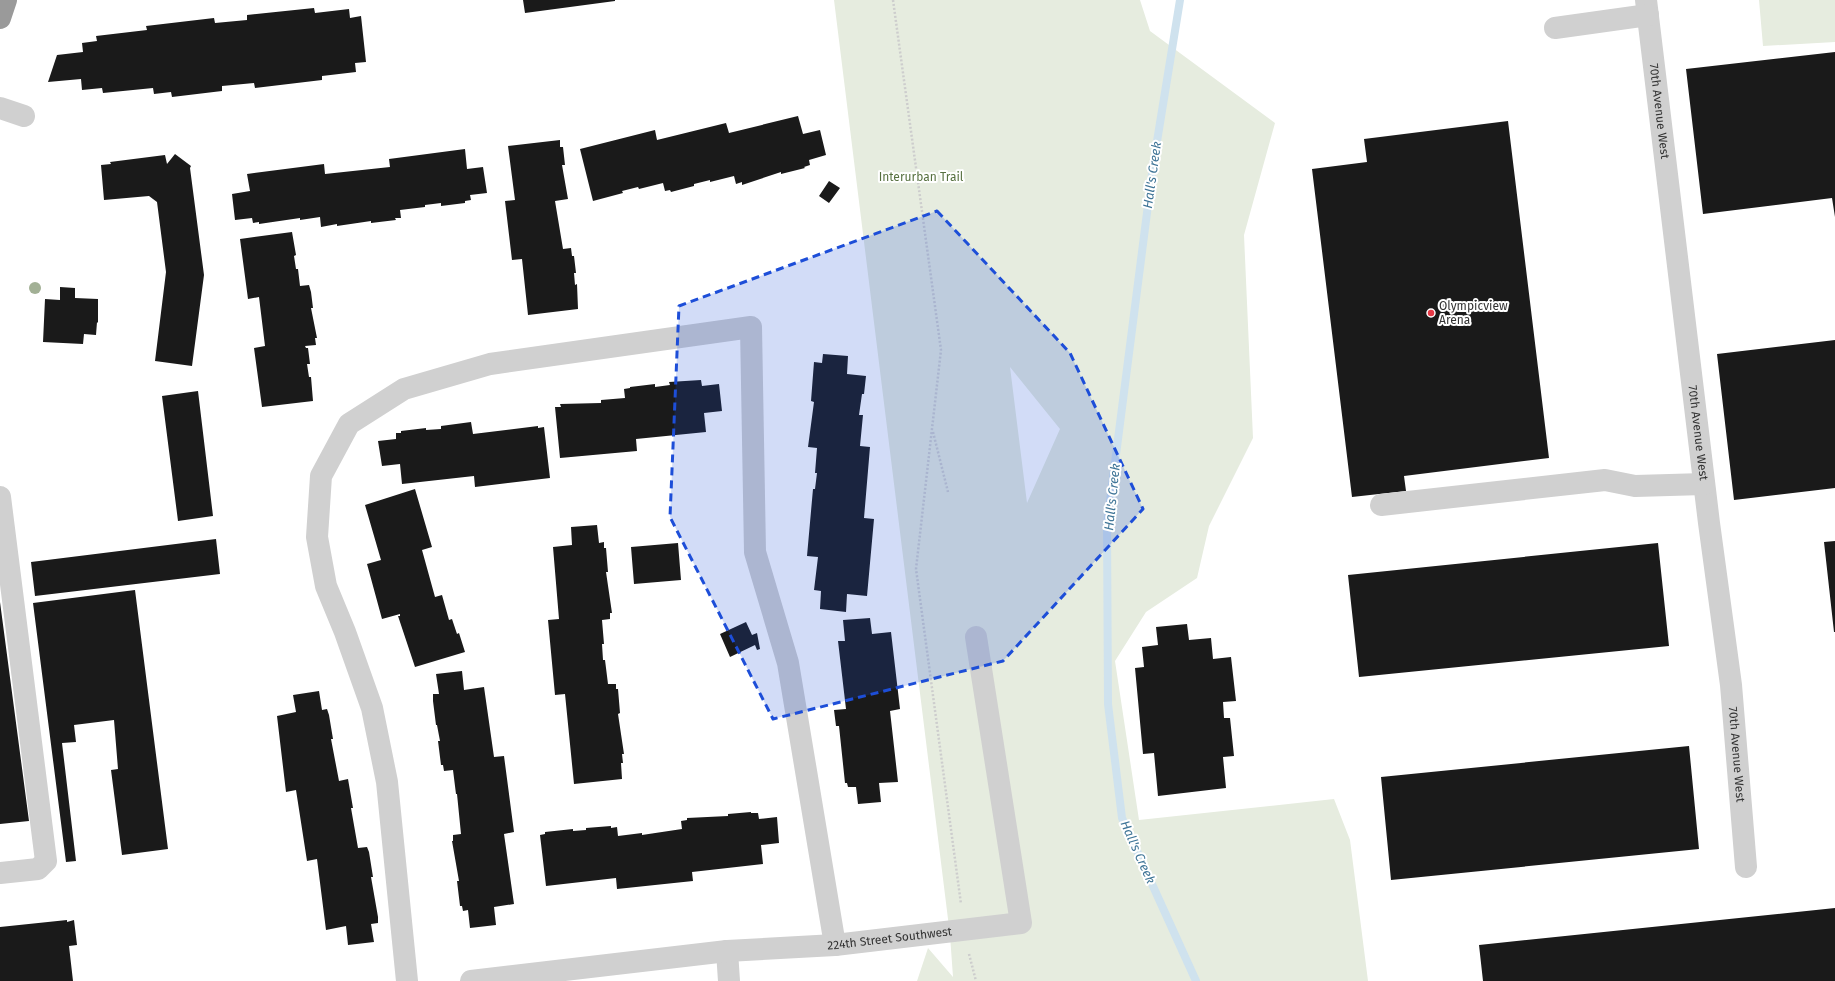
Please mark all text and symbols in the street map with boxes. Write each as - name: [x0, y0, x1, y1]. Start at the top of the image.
- street label: 70th Avenue West: [1647, 63, 1672, 160]
- water label: Hall's Creek: [1140, 141, 1164, 209]
- park label: Interurban Trail: [879, 170, 964, 184]
- place label: Olympicview Arena: [1439, 299, 1508, 327]
- marker: Olympicview Arena: [1426, 308, 1436, 318]
- street label: 70th Avenue West: [1685, 384, 1711, 482]
- water label: Hall's Creek: [1101, 463, 1123, 531]
- street label: 70th Avenue West: [1726, 706, 1748, 803]
- water label: Hall's Creek: [1117, 818, 1159, 886]
- street label: 224th Street Southwest: [827, 924, 953, 952]

